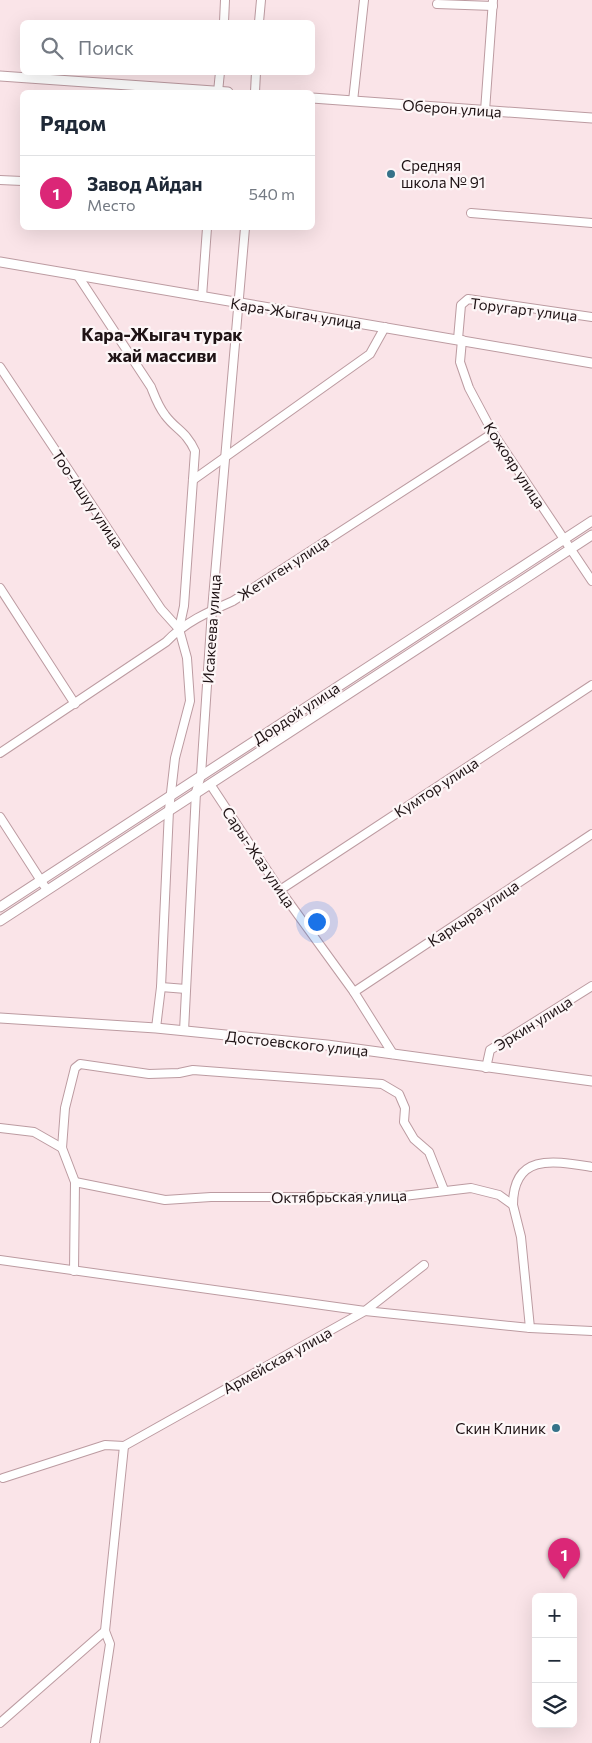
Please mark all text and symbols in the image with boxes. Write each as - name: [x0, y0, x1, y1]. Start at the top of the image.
- search box: [20, 20, 315, 75]
- icon: search: [38, 34, 66, 62]
- text: Поиск: [78, 36, 134, 59]
- street label: Оберон улица: [402, 96, 502, 120]
- text: Рядом: [40, 110, 106, 135]
- place label: Средняя школа № 91: [401, 156, 485, 191]
- marker: Средняя школа № 91: [385, 168, 397, 180]
- text: Завод Айдан: [87, 172, 202, 195]
- text: 1: [52, 184, 60, 203]
- text: 540 m: [249, 184, 295, 203]
- text: Место: [87, 195, 136, 214]
- street label: Кара-Жыгач улица: [229, 294, 363, 332]
- street label: Торугарт улица: [469, 294, 579, 324]
- district label: Кара-Жыгач турак жай массиви: [81, 323, 243, 366]
- street label: Кожояр улица: [480, 418, 550, 512]
- street label: Тоо-Ашуу улица: [48, 446, 128, 552]
- street label: Жетиген улица: [234, 532, 332, 604]
- street label: Исакеева улица: [198, 574, 224, 684]
- street label: Дордой улица: [249, 678, 343, 748]
- street label: Кумтор улица: [391, 753, 481, 821]
- street label: Сары-Жаз улица: [219, 803, 299, 911]
- street label: Каркыра улица: [424, 876, 522, 950]
- your location: [304, 909, 330, 935]
- street label: Эркин улица: [491, 992, 575, 1054]
- street label: Достоевского улица: [225, 1027, 369, 1059]
- street label: Октябрьская улица: [271, 1186, 407, 1206]
- street label: Армейская улица: [220, 1323, 334, 1397]
- place label: Скин Клиник: [455, 1419, 546, 1437]
- marker: Скин Клиник: [550, 1422, 562, 1434]
- pin: 1: [548, 1538, 580, 1579]
- map controls: [532, 1593, 577, 1728]
- button: +: [532, 1593, 577, 1638]
- button: −: [532, 1638, 577, 1683]
- button: layers: [532, 1683, 577, 1728]

